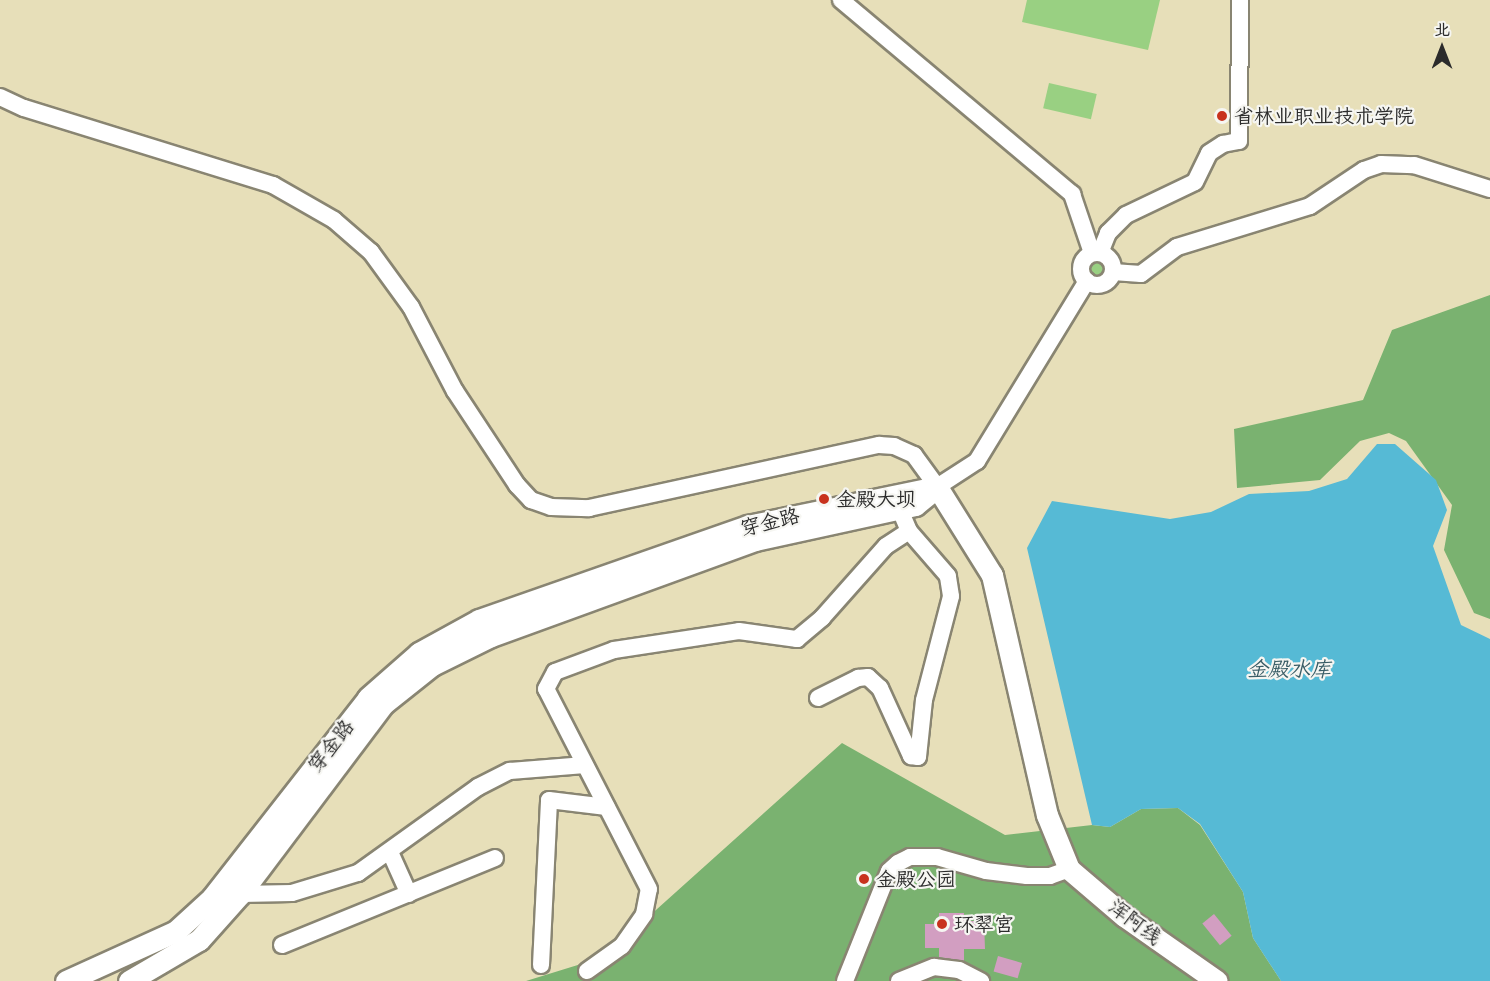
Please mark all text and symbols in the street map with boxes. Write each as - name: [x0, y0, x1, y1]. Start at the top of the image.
- north arrow: [1412, 18, 1472, 78]
- text: 北: [1434, 20, 1450, 39]
- place label: 省林业职业技术学院: [1234, 104, 1414, 128]
- marker: 省林业职业技术学院: [1215, 109, 1229, 123]
- place label: 金殿大坝: [836, 487, 916, 511]
- marker: 金殿大坝: [817, 492, 831, 506]
- street label: 穿金路: [738, 503, 802, 541]
- water label: 金殿水库: [1247, 656, 1331, 682]
- street label: 穿金路: [303, 715, 359, 777]
- place label: 金殿公园: [876, 867, 956, 891]
- marker: 金殿公园: [857, 872, 871, 886]
- street label: 浑阿线: [1104, 894, 1166, 950]
- place label: 环翠宫: [954, 912, 1014, 936]
- marker: 环翠宫: [935, 917, 949, 931]

